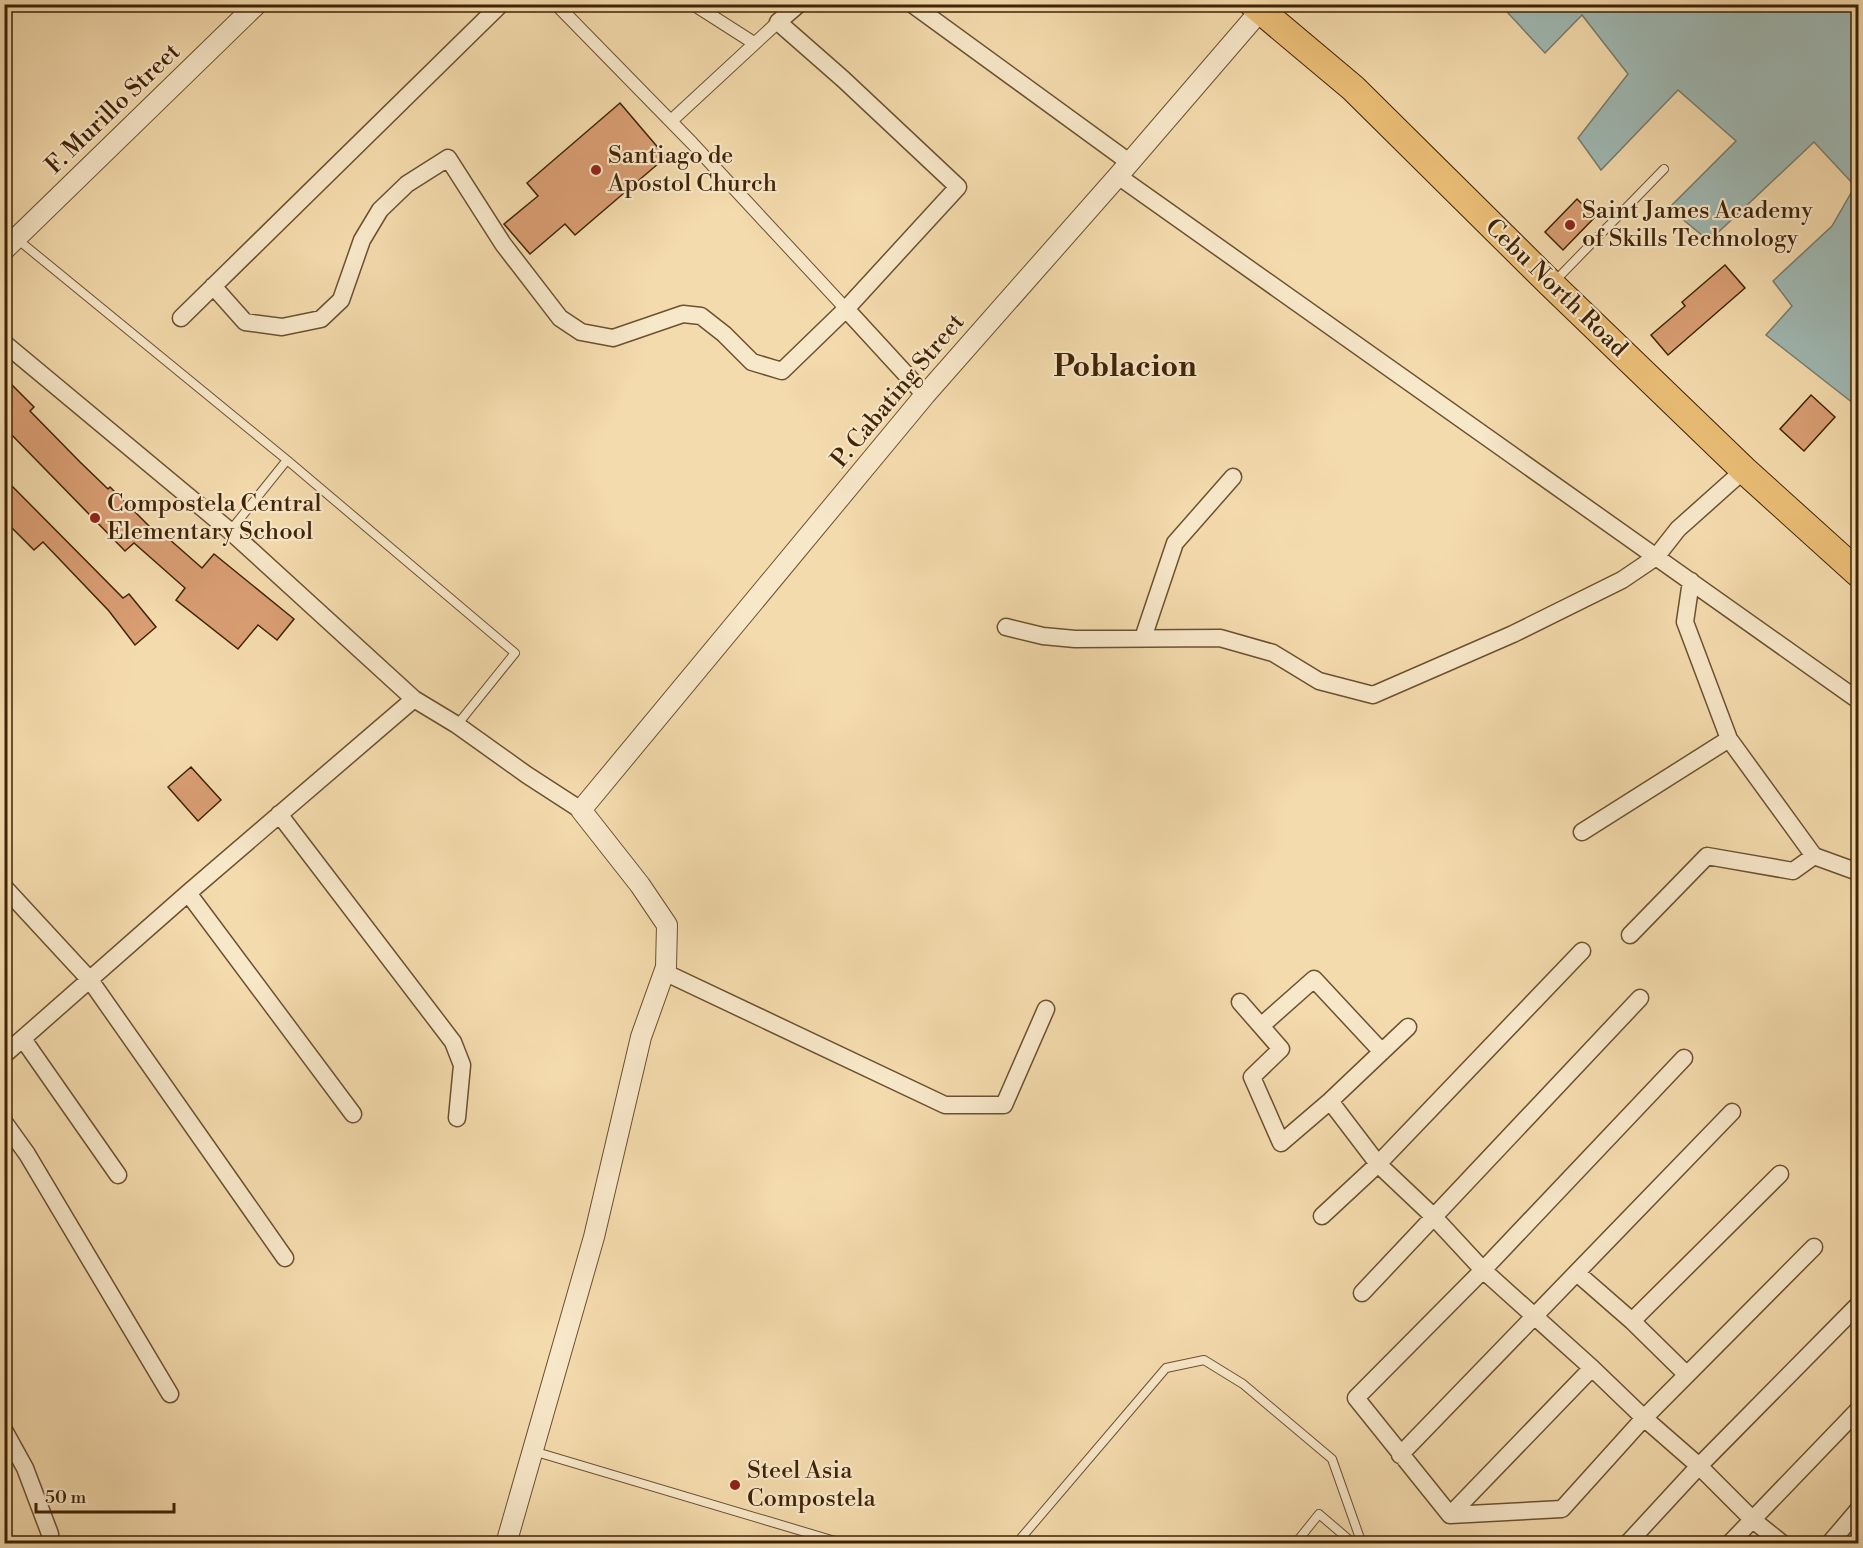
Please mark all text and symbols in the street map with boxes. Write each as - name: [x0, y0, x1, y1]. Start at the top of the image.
- street label: F. Murillo Street: [39, 37, 187, 181]
- place label: Santiago de Apostol Church: [607, 141, 777, 199]
- marker: Santiago de Apostol Church: [589, 163, 603, 177]
- place label: Saint James Academy of Skills Technology: [1582, 196, 1813, 254]
- street label: Cebu North Road: [1478, 212, 1634, 364]
- marker: Saint James Academy of Skills Technology: [1563, 218, 1577, 232]
- street label: P. Cabating Street: [825, 307, 972, 474]
- district label: Poblacion: [1053, 348, 1197, 386]
- place label: Compostela Central Elementary School: [107, 489, 322, 547]
- marker: Compostela Central Elementary School: [88, 511, 102, 525]
- place label: Steel Asia Compostela: [747, 1456, 876, 1514]
- scale bar: [36, 1476, 174, 1514]
- marker: Steel Asia Compostela: [728, 1478, 742, 1492]
- text: 50 m: [45, 1486, 87, 1509]

